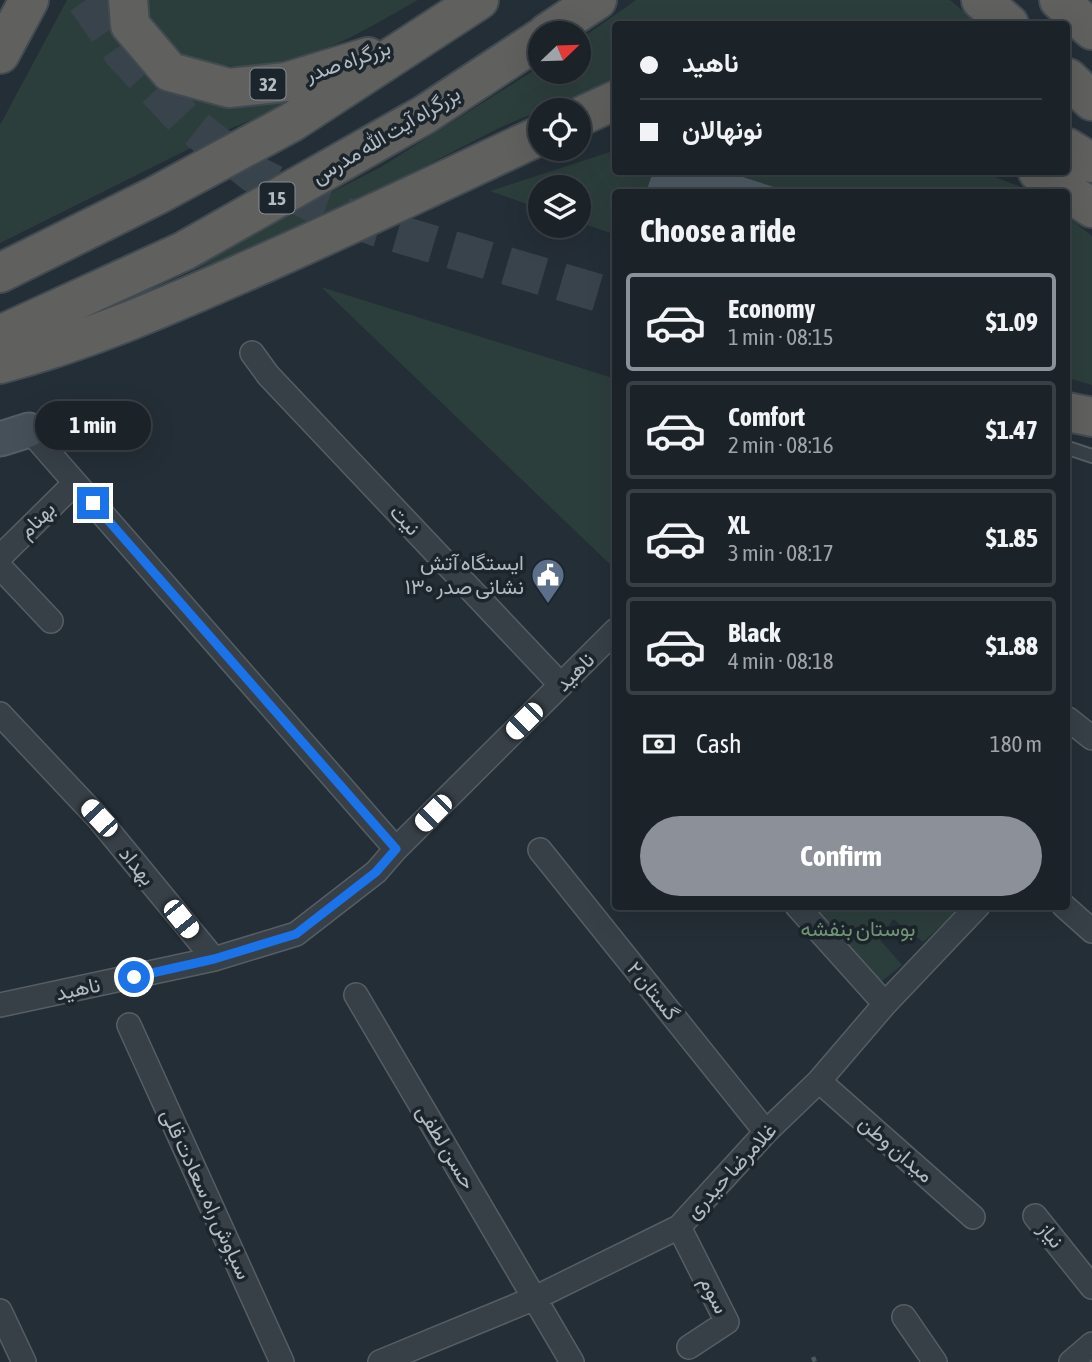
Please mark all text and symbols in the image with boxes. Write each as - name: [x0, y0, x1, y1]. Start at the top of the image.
- north arrow: [528, 21, 592, 84]
- map controls: [528, 21, 591, 238]
- street label: بزرگراه صدر: [301, 34, 394, 88]
- text: ناهید: [682, 48, 739, 78]
- road number: 32: [250, 68, 286, 100]
- street label: بزرگراه آیت الله مدرس: [307, 80, 465, 190]
- button: locate: [528, 98, 591, 161]
- text: نونهالان: [682, 115, 763, 145]
- button: layers: [528, 175, 591, 238]
- road number: 15: [260, 182, 294, 214]
- text: Choose a ride: [640, 212, 796, 249]
- icon: car: [644, 291, 707, 354]
- text: Economy: [728, 294, 815, 324]
- text: $1.09: [986, 307, 1038, 337]
- text: 1 min · 08:15: [728, 324, 834, 350]
- icon: car: [644, 399, 707, 462]
- callout: 1 min: [35, 402, 151, 450]
- text: Comfort: [728, 402, 805, 432]
- text: 1 min: [70, 412, 116, 438]
- text: $1.47: [986, 415, 1038, 445]
- text: 2 min · 08:16: [728, 432, 834, 458]
- route end: [77, 487, 109, 519]
- street label: بهنام: [13, 496, 62, 545]
- street label: نیت: [385, 499, 426, 540]
- icon: car: [644, 507, 707, 570]
- text: XL: [728, 510, 750, 540]
- text: $1.85: [986, 523, 1038, 553]
- text: 3 min · 08:17: [728, 540, 834, 566]
- place label: ایستگاه آتش نشانی صدر ۱۳۰: [405, 550, 524, 600]
- public building icon: ایستگاه آتش نشانی صدر ۱۳۰: [529, 556, 567, 605]
- icon: car: [644, 615, 707, 678]
- text: Black: [728, 618, 780, 648]
- text: $1.88: [986, 631, 1038, 661]
- street label: ناهید: [550, 647, 599, 696]
- text: 4 min · 08:18: [728, 648, 834, 674]
- car: [502, 699, 547, 743]
- icon: cash: [640, 725, 678, 763]
- text: Cash: [696, 729, 742, 759]
- text: 180 m: [990, 731, 1042, 757]
- car: [411, 791, 456, 835]
- car: [77, 795, 122, 841]
- button: Confirm: [640, 816, 1042, 896]
- street label: بهداد: [113, 841, 161, 891]
- car: [160, 896, 203, 942]
- park label: بوستان بنفشه: [800, 916, 916, 942]
- street label: گستان ۲: [622, 956, 685, 1025]
- route start: [118, 961, 150, 993]
- street label: ناهید: [53, 972, 102, 1005]
- street label: حسن لطفی: [411, 1100, 481, 1194]
- street label: سیاوش راه سعادت قلی: [155, 1105, 257, 1283]
- street label: میدان وطن: [853, 1110, 939, 1188]
- street label: غلامرضا حیدری: [680, 1117, 782, 1225]
- street label: نیاز: [1032, 1216, 1069, 1253]
- street label: سوم: [693, 1272, 734, 1318]

